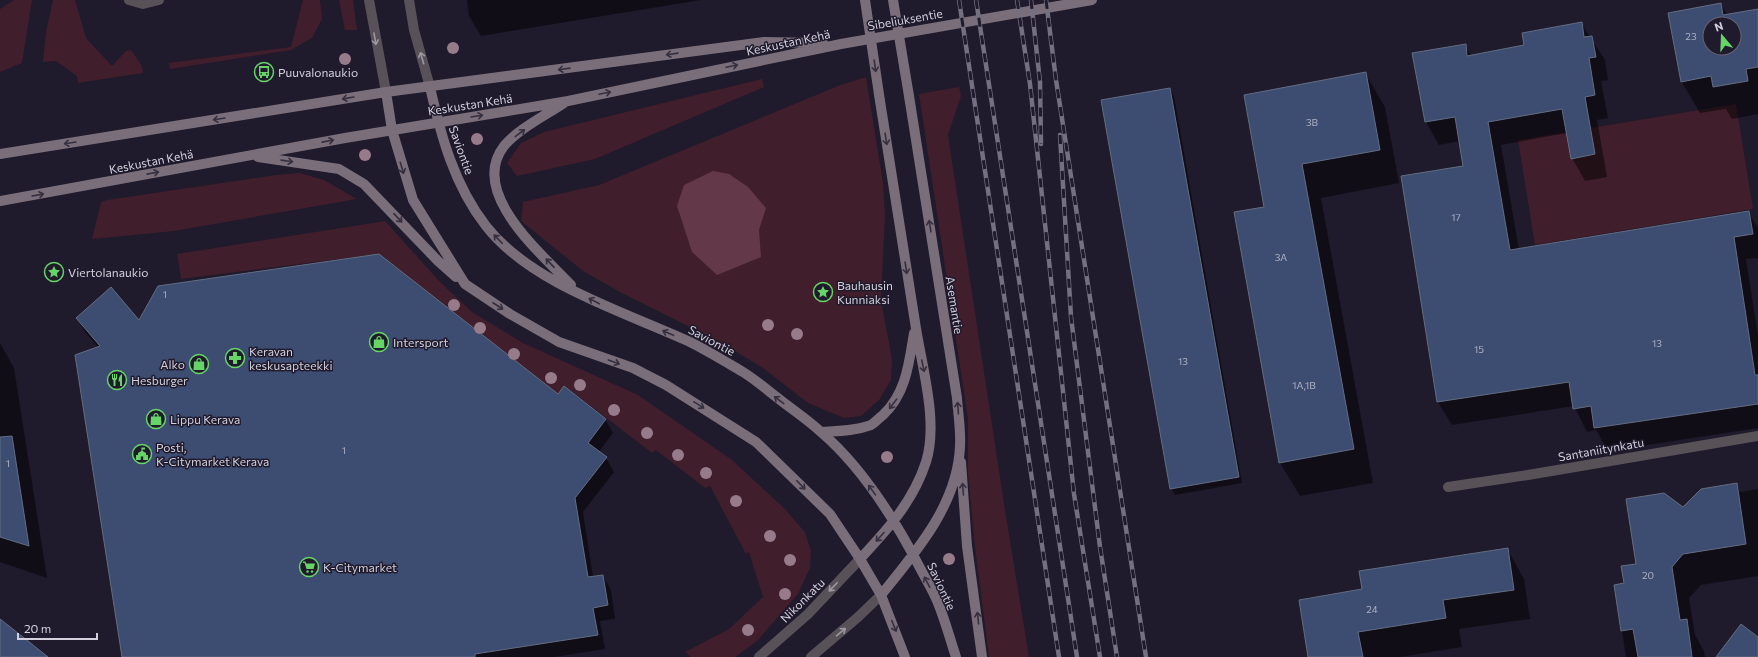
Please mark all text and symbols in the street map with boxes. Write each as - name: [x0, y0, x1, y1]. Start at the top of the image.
- street label: Sibeliuksentie: [866, 6, 944, 32]
- north arrow: [1702, 16, 1742, 56]
- text: N: [1713, 19, 1725, 34]
- street label: Keskustan Kehä: [745, 26, 831, 58]
- house number: 23: [1685, 30, 1697, 42]
- one-way arrow: [372, 32, 380, 45]
- one-way arrow: [666, 51, 679, 58]
- one-way arrow: [418, 52, 425, 65]
- one-way arrow: [871, 59, 879, 72]
- bus stop icon: Puuvalonaukio: [253, 61, 275, 83]
- one-way arrow: [725, 62, 738, 70]
- place label: Puuvalonaukio: [278, 65, 358, 79]
- one-way arrow: [558, 65, 571, 73]
- one-way arrow: [598, 89, 611, 97]
- street label: Keskustan Kehä: [427, 90, 513, 118]
- one-way arrow: [341, 95, 354, 103]
- one-way arrow: [470, 112, 483, 120]
- one-way arrow: [213, 116, 226, 124]
- house number: 3B: [1306, 116, 1319, 128]
- street label: Saviontie: [447, 124, 477, 176]
- one-way arrow: [515, 129, 526, 137]
- one-way arrow: [882, 132, 890, 145]
- one-way arrow: [321, 137, 334, 145]
- one-way arrow: [64, 139, 77, 147]
- street label: Keskustan Kehä: [108, 146, 194, 176]
- one-way arrow: [280, 157, 293, 165]
- one-way arrow: [399, 161, 406, 174]
- one-way arrow: [146, 169, 159, 177]
- one-way arrow: [32, 190, 45, 198]
- house number: 17: [1451, 211, 1461, 223]
- one-way arrow: [394, 213, 403, 223]
- one-way arrow: [926, 219, 934, 232]
- one-way arrow: [493, 234, 503, 244]
- house number: 3A: [1275, 251, 1287, 263]
- one-way arrow: [546, 258, 555, 268]
- place icon: Viertolanaukio: [43, 261, 65, 283]
- one-way arrow: [902, 261, 910, 274]
- place label: Viertolanaukio: [68, 265, 148, 279]
- street label: Asemantie: [944, 275, 966, 335]
- place label: Bauhausin Kunniaksi: [837, 278, 893, 306]
- place icon: Bauhausin Kunniaksi: [812, 281, 834, 303]
- house number: 1: [163, 288, 167, 300]
- one-way arrow: [588, 296, 600, 304]
- one-way arrow: [492, 302, 503, 310]
- street label: Saviontie: [686, 322, 738, 358]
- one-way arrow: [663, 329, 675, 336]
- shop icon: Intersport: [368, 331, 390, 353]
- place label: Intersport: [393, 335, 449, 349]
- house number: 13: [1652, 337, 1662, 349]
- house number: 15: [1474, 343, 1484, 355]
- place label: Keravan keskusapteekki: [249, 344, 333, 372]
- pharmacy icon: Keravan keskusapteekki: [224, 347, 246, 369]
- shop icon: Alko: [188, 353, 210, 375]
- house number: 13: [1178, 355, 1188, 367]
- place label: Alko: [160, 357, 185, 371]
- one-way arrow: [608, 358, 620, 366]
- one-way arrow: [920, 359, 928, 372]
- restaurant icon: Hesburger: [106, 369, 128, 391]
- place label: Hesburger: [131, 373, 188, 387]
- house number: 1A,1B: [1292, 379, 1316, 391]
- one-way arrow: [774, 395, 785, 404]
- one-way arrow: [889, 399, 897, 410]
- one-way arrow: [693, 401, 704, 409]
- one-way arrow: [954, 402, 961, 415]
- shop icon: Lippu Kerava: [145, 408, 167, 430]
- place label: Lippu Kerava: [170, 412, 240, 426]
- street label: Santaniitynkatu: [1557, 435, 1645, 463]
- place label: Posti, K-Citymarket Kerava: [156, 440, 269, 468]
- public building icon: Posti, K-Citymarket Kerava: [131, 443, 153, 465]
- house number: 1: [342, 444, 346, 456]
- house number: 1: [6, 457, 10, 469]
- one-way arrow: [796, 480, 806, 490]
- one-way arrow: [960, 483, 967, 496]
- one-way arrow: [868, 485, 876, 496]
- one-way arrow: [876, 532, 885, 543]
- supermarket icon: K-Citymarket: [298, 556, 320, 578]
- place label: K-Citymarket: [323, 560, 397, 574]
- street label: Saviontie: [925, 560, 959, 612]
- house number: 20: [1642, 569, 1654, 581]
- street label: Nikonkatu: [777, 575, 827, 625]
- one-way arrow: [923, 576, 930, 588]
- one-way arrow: [828, 582, 838, 592]
- house number: 24: [1366, 603, 1378, 615]
- one-way arrow: [974, 612, 981, 625]
- scale bar: [18, 615, 97, 641]
- one-way arrow: [891, 619, 898, 631]
- text: 20 m: [24, 621, 51, 635]
- one-way arrow: [835, 628, 846, 637]

